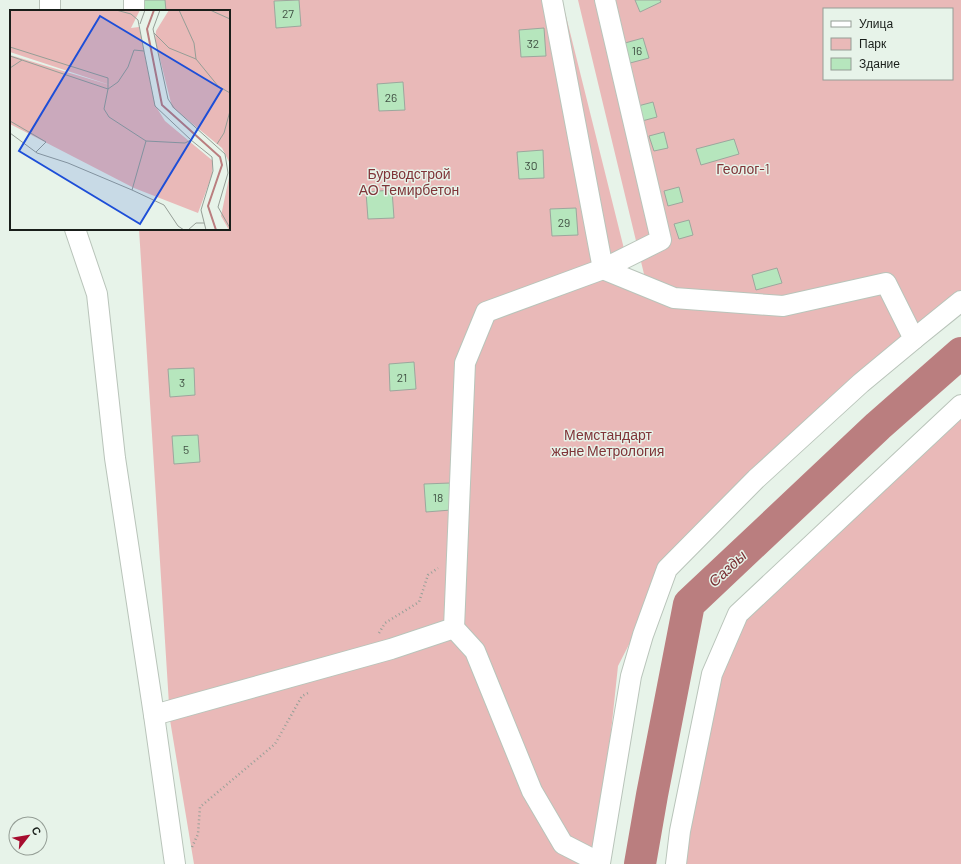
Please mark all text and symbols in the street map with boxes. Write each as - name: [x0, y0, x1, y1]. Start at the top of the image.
- house number: 27: [282, 6, 294, 20]
- legend: [823, 8, 953, 80]
- inset map: [10, 10, 230, 230]
- text: Улица: [859, 16, 893, 31]
- house number: 32: [527, 36, 539, 50]
- text: Парк: [859, 36, 887, 51]
- house number: 16: [632, 43, 642, 57]
- text: Здание: [859, 56, 900, 71]
- house number: 26: [385, 90, 397, 104]
- house number: 30: [525, 158, 537, 172]
- park label: Геолог-1: [716, 160, 770, 177]
- park label: Бурводстрой АО Темирбетон: [359, 165, 459, 198]
- house number: 29: [558, 215, 570, 229]
- house number: 21: [397, 370, 407, 384]
- house number: 3: [179, 375, 185, 389]
- park label: Мемстандарт және Метрология: [552, 426, 664, 459]
- house number: 5: [183, 442, 189, 456]
- house number: 18: [433, 490, 443, 504]
- water label: Сазды: [704, 546, 750, 590]
- north arrow: [8, 816, 48, 856]
- text: С: [29, 824, 45, 837]

